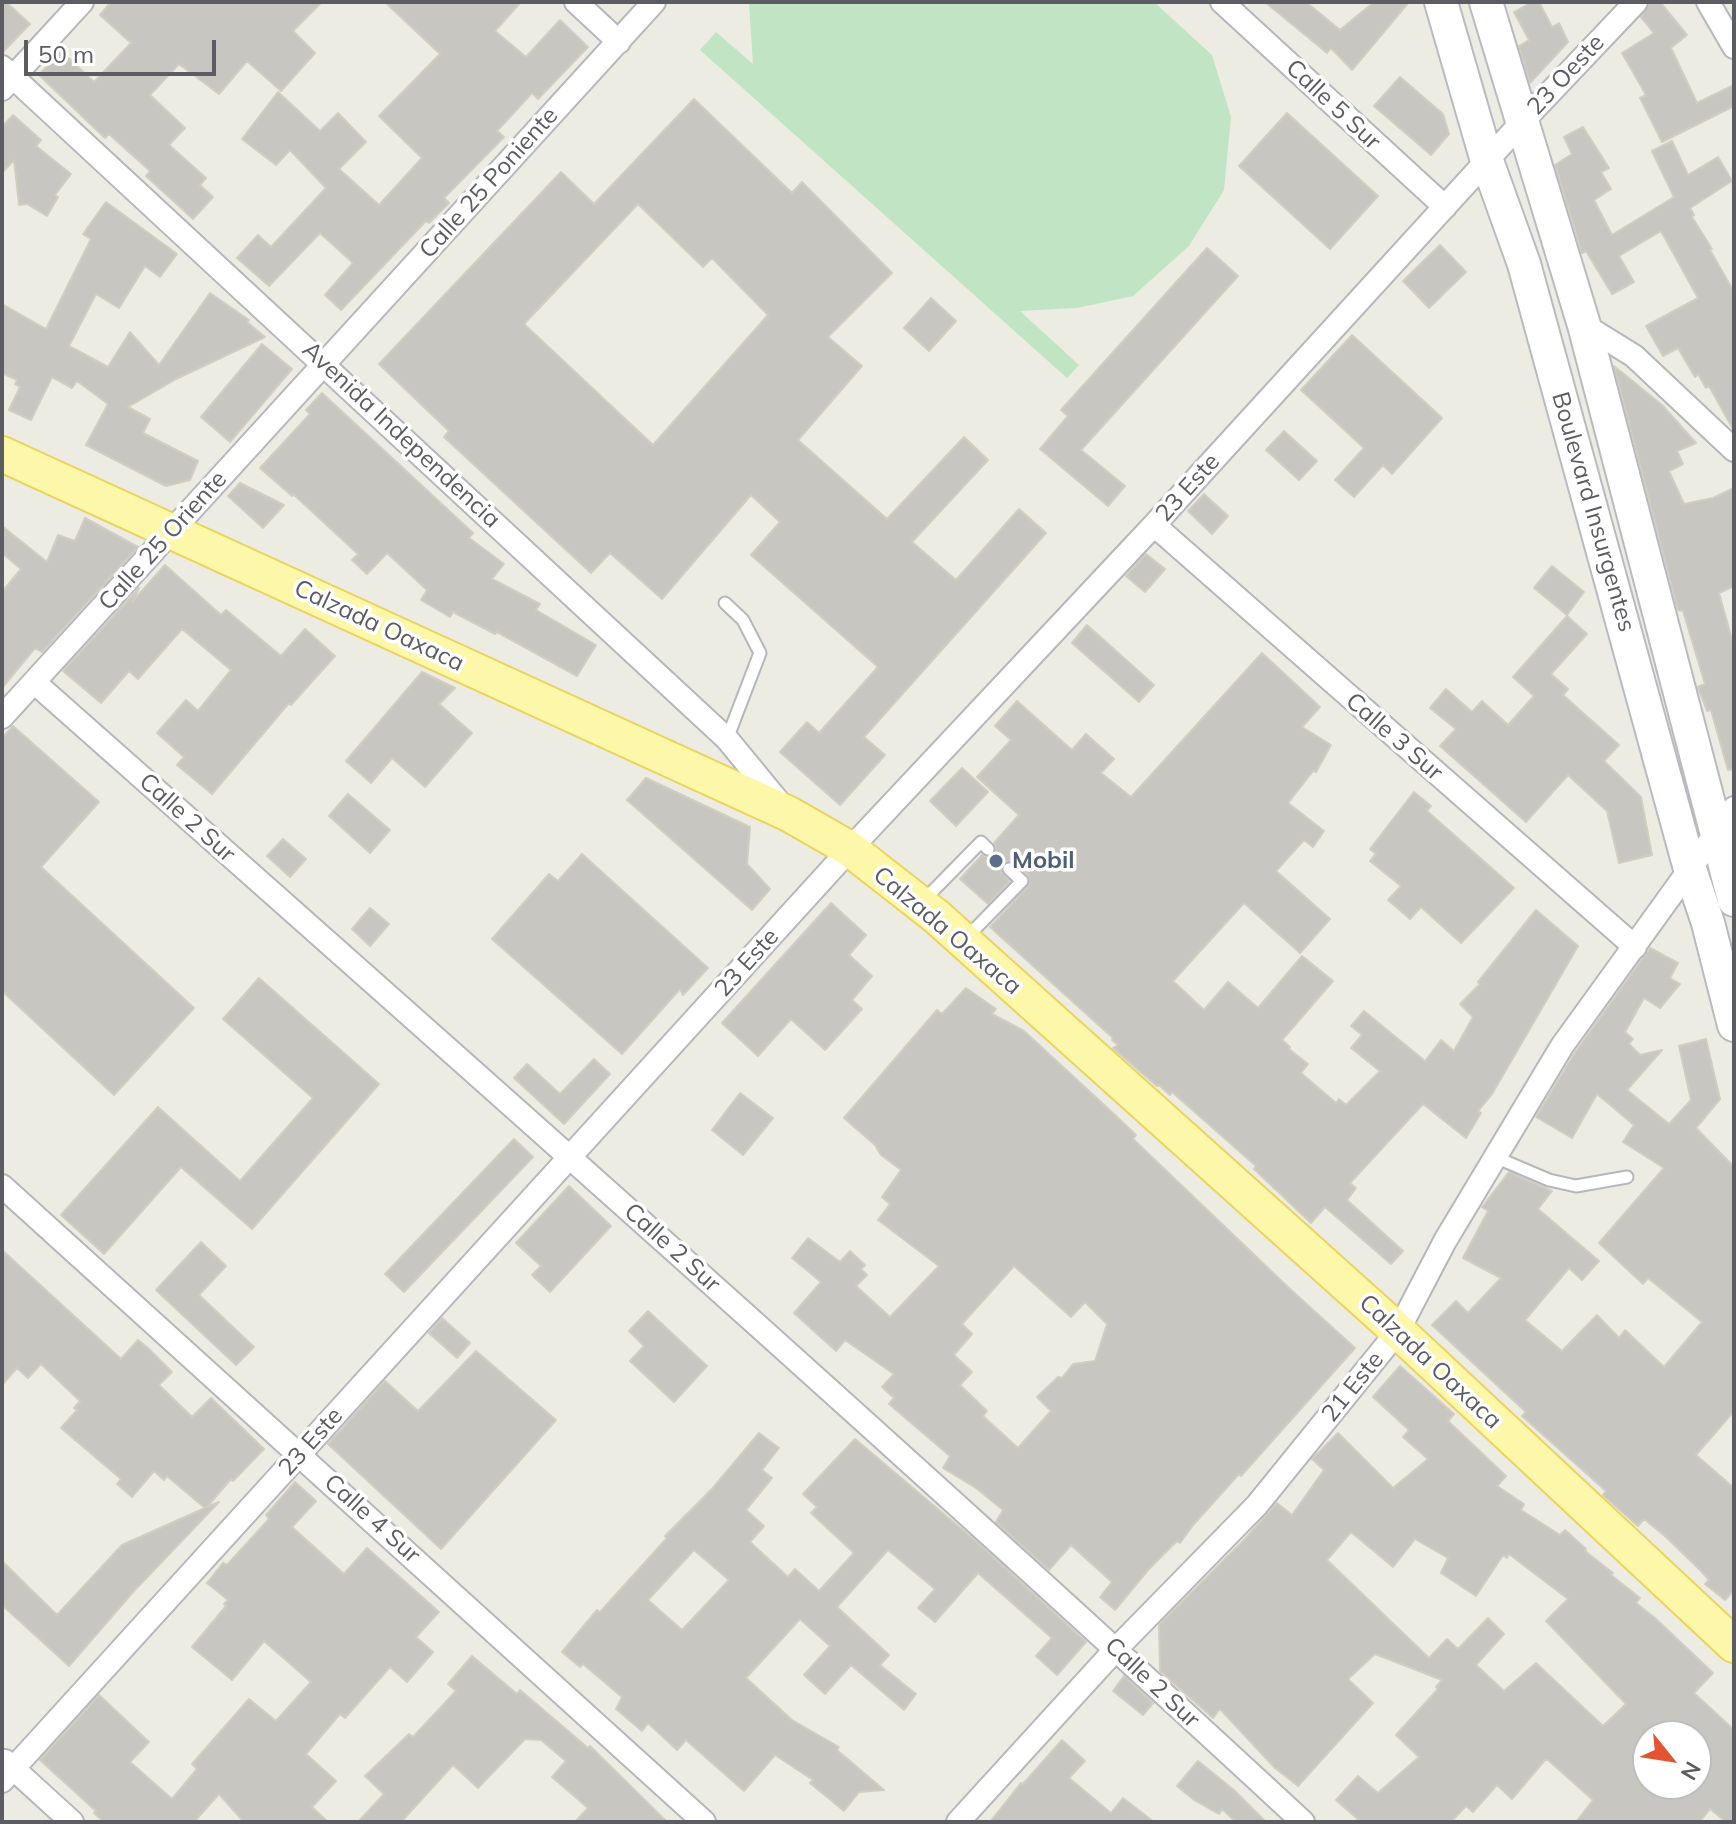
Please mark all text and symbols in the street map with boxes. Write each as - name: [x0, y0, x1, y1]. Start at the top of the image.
- scale bar: [28, 24, 220, 74]
- street label: 23 Oeste: [1521, 29, 1611, 121]
- text: 50 m: [38, 39, 94, 69]
- street label: Calle 5 Sur: [1280, 54, 1386, 156]
- street label: Calle 25 Poniente: [414, 102, 564, 264]
- street label: Avenida Independencia: [296, 336, 506, 534]
- street label: Boulevard Insurgentes: [1545, 389, 1641, 635]
- street label: 23 Este: [1150, 448, 1226, 528]
- street label: Calle 25 Oriente: [93, 465, 233, 617]
- street label: Calzada Oaxaca: [289, 574, 469, 678]
- street label: Calle 3 Sur: [1340, 687, 1448, 787]
- street label: Calle 2 Sur: [133, 767, 241, 869]
- place label: Mobil: [1012, 847, 1074, 875]
- marker: Mobil: [987, 852, 1005, 870]
- street label: Calzada Oaxaca: [867, 861, 1027, 1001]
- street label: 23 Este: [709, 923, 785, 1003]
- street label: Calle 2 Sur: [618, 1197, 726, 1299]
- street label: Calzada Oaxaca: [1353, 1289, 1507, 1435]
- street label: 21 Este: [1316, 1346, 1390, 1428]
- street label: 23 Este: [273, 1402, 349, 1482]
- street label: Calle 4 Sur: [318, 1468, 426, 1570]
- street label: Calle 2 Sur: [1099, 1632, 1205, 1734]
- north arrow: [1632, 1720, 1712, 1800]
- text: N: [1675, 1757, 1707, 1785]

